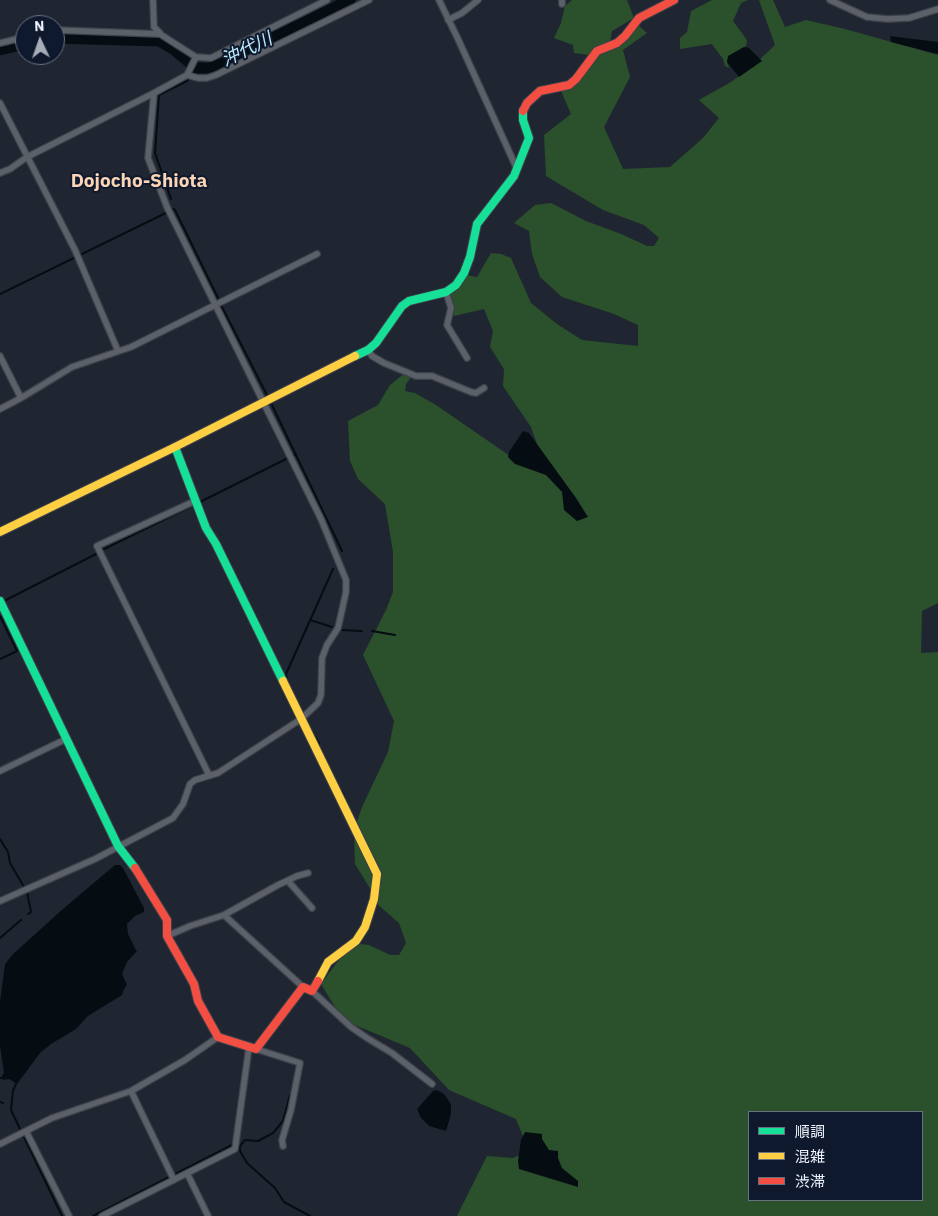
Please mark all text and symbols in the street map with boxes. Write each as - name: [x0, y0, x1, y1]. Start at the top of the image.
- north arrow: [15, 15, 65, 65]
- text: N: [34, 17, 45, 35]
- water label: 沖代川: [218, 28, 276, 72]
- district label: Dojocho-Shiota: [71, 171, 207, 193]
- legend: [748, 1111, 923, 1201]
- text: 順調: [795, 1122, 825, 1141]
- text: 混雑: [795, 1147, 825, 1166]
- text: 渋滞: [795, 1172, 825, 1191]

